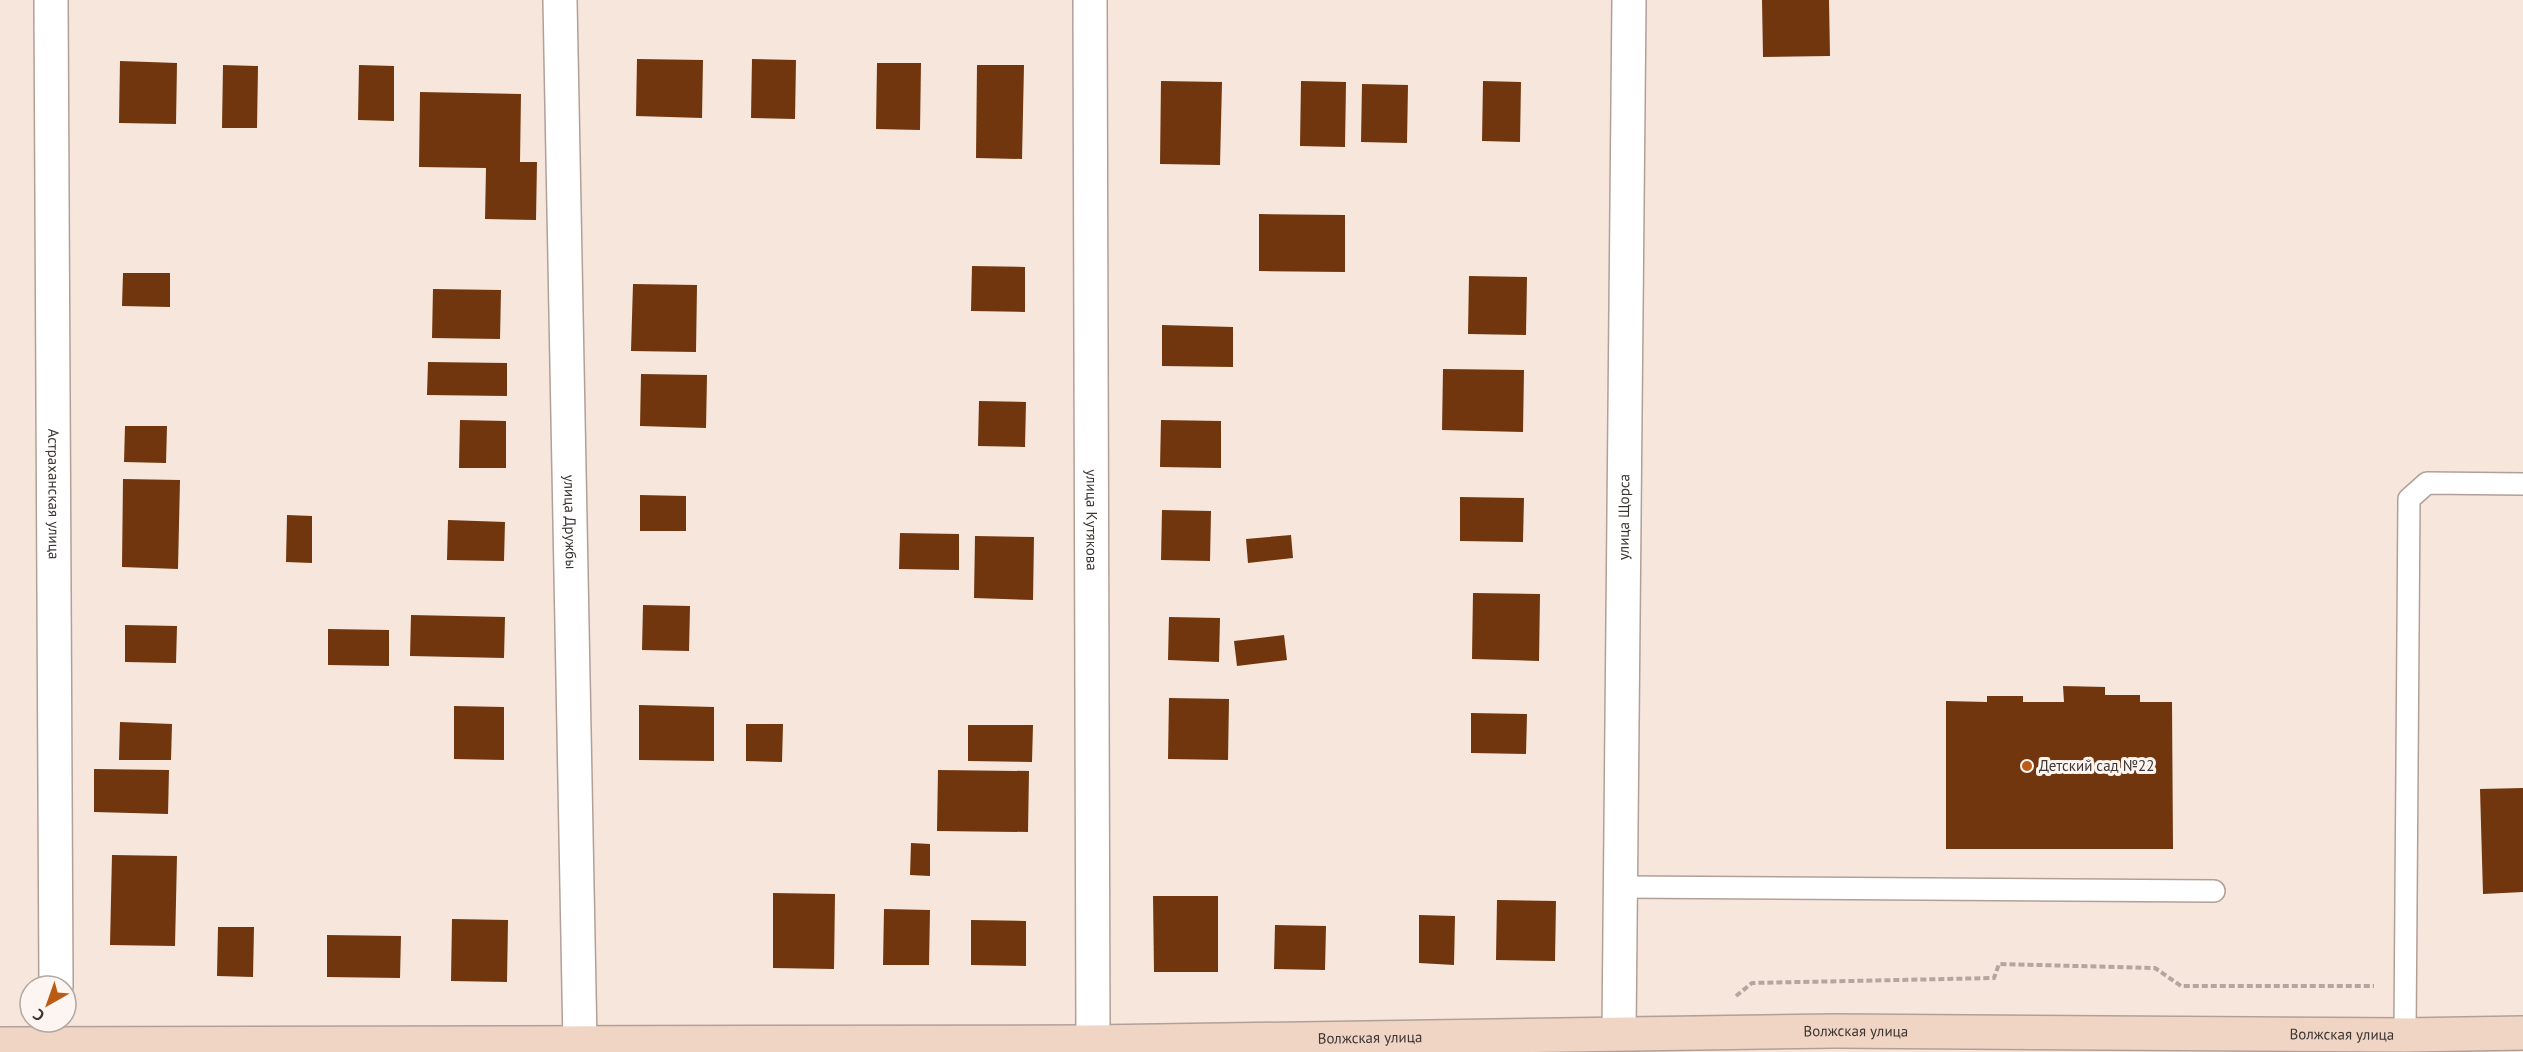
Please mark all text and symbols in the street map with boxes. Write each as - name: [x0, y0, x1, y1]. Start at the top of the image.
- street label: Астраханская улица: [44, 429, 64, 559]
- street label: улица Кутякова: [1082, 469, 1102, 571]
- street label: улица Дружбы: [560, 474, 581, 569]
- street label: улица Щорса: [1614, 474, 1633, 560]
- place label: Детский сад №22: [2039, 756, 2154, 775]
- marker: Детский сад №22: [2020, 759, 2034, 773]
- north arrow: [18, 974, 78, 1034]
- text: С: [28, 1005, 48, 1026]
- street label: Волжская улица: [1803, 1021, 1908, 1041]
- street label: Волжская улица: [2289, 1024, 2394, 1044]
- street label: Волжская улица: [1317, 1027, 1423, 1048]

